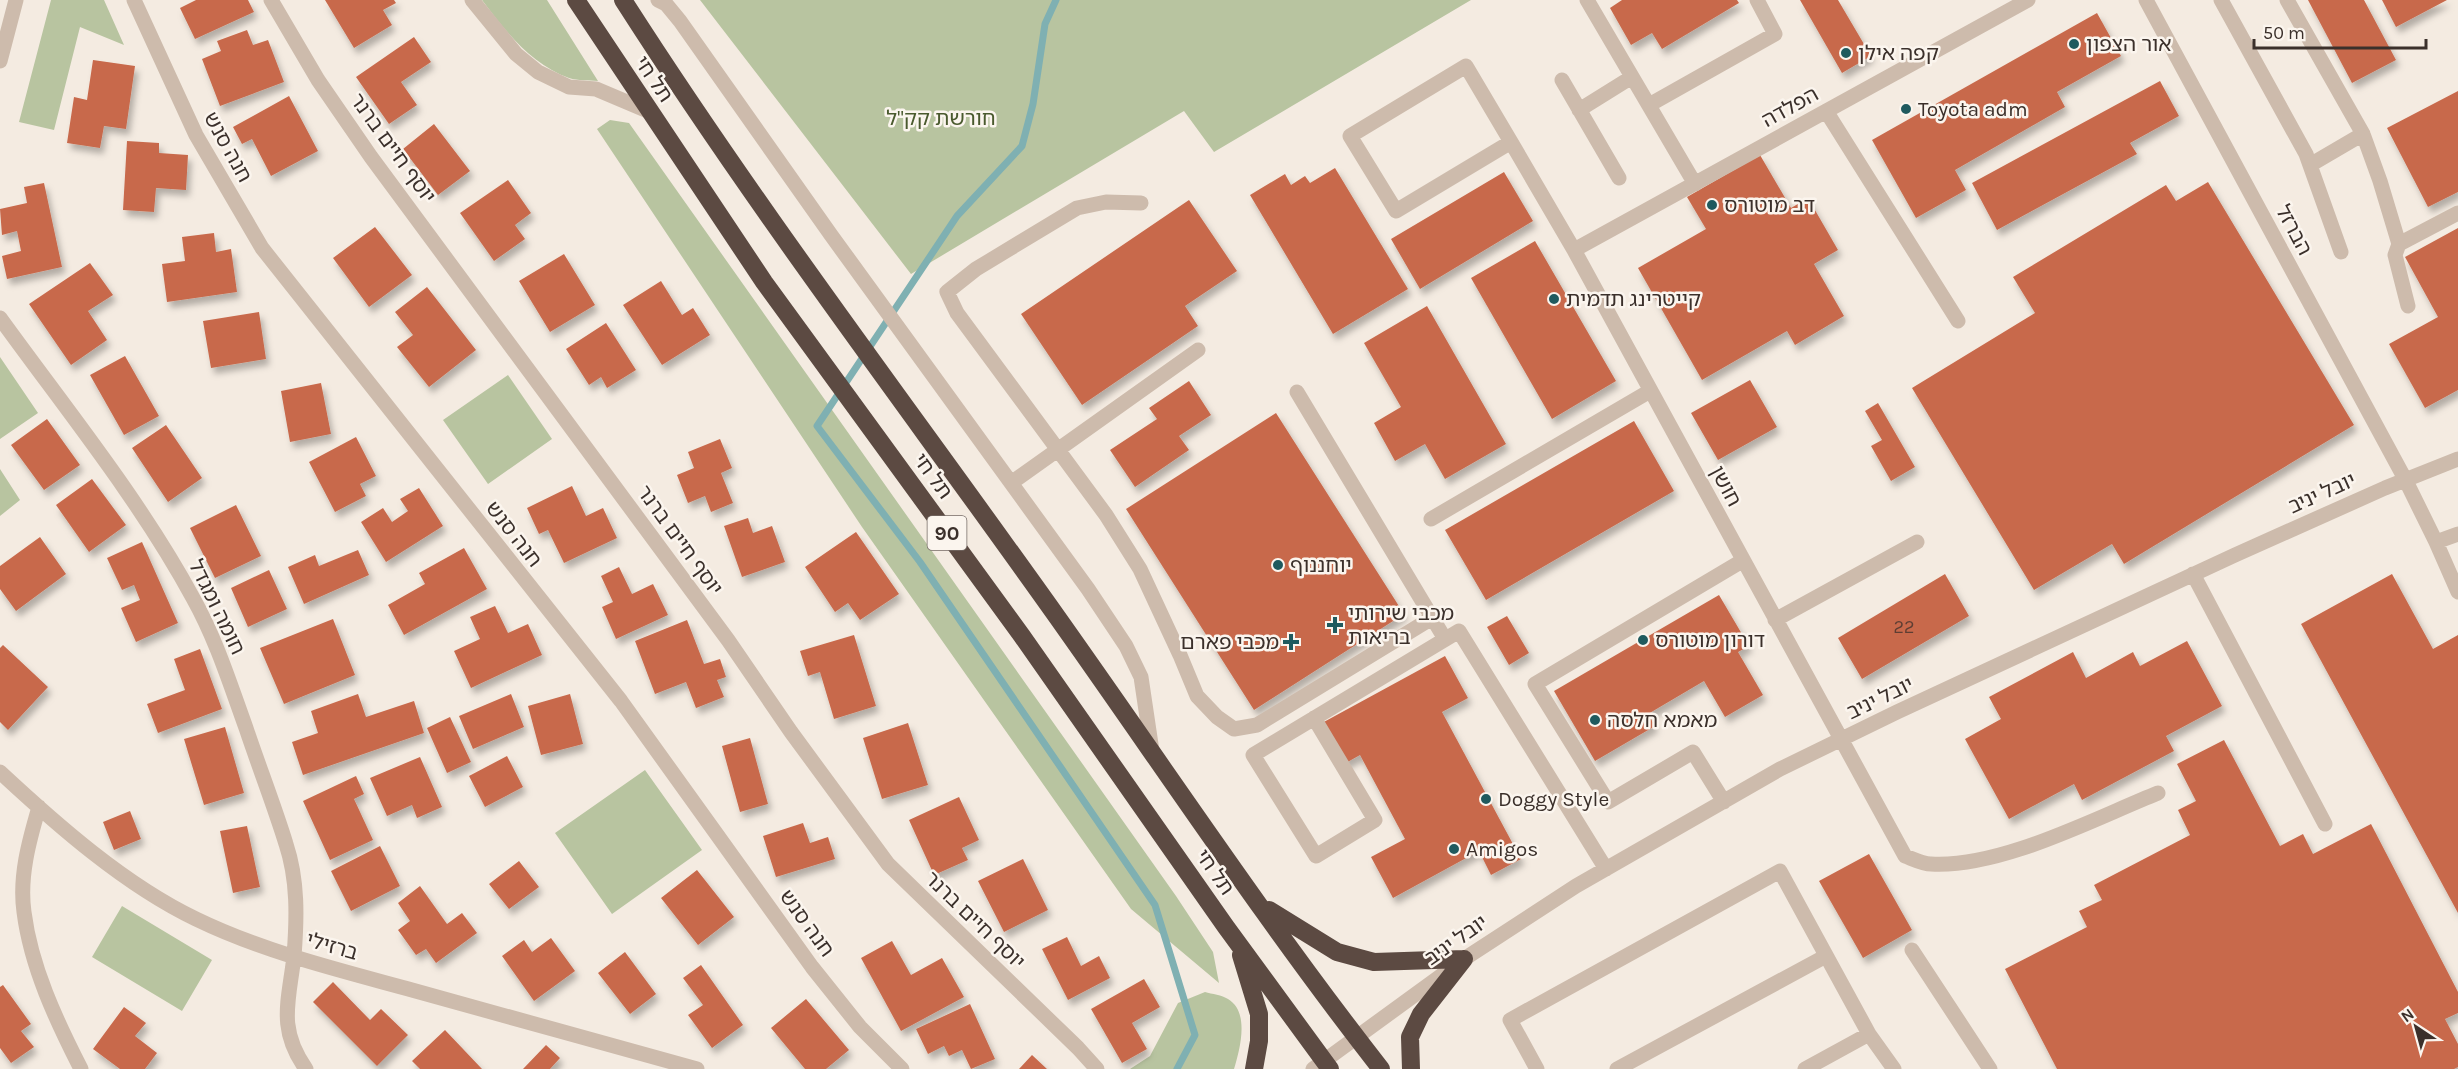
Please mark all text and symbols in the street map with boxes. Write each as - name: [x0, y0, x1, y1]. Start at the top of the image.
- scale bar: [2254, 12, 2426, 50]
- text: 50 m: [2263, 22, 2305, 44]
- place label: אור הצפון: [2086, 32, 2171, 56]
- marker: אור הצפון: [2067, 37, 2081, 51]
- place label: קפה אילן: [1858, 41, 1939, 65]
- marker: קפה אילן: [1839, 46, 1853, 60]
- street label: תל חי: [630, 51, 678, 107]
- street label: הפלדה: [1758, 82, 1822, 132]
- street label: יוסף חיים ברנר: [345, 89, 441, 207]
- place label: Toyota adm: [1918, 97, 2028, 121]
- marker: Toyota adm: [1899, 102, 1913, 116]
- park label: חורשת קק"ל: [886, 106, 996, 130]
- street label: חנה סנש: [199, 108, 257, 186]
- place label: דב מוטורס: [1724, 193, 1815, 217]
- marker: דב מוטורס: [1705, 198, 1719, 212]
- street label: הברזל: [2271, 201, 2317, 259]
- place label: קייטרינג תדמית: [1566, 287, 1701, 311]
- marker: קייטרינג תדמית: [1547, 292, 1561, 306]
- street label: תל חי: [908, 449, 958, 503]
- street label: חושן: [1705, 462, 1747, 510]
- street label: יובל יניב: [2285, 468, 2359, 518]
- street label: יוסף חיים ברנר: [632, 481, 728, 599]
- street label: חנה סנש: [481, 496, 547, 572]
- road number: 90: [928, 516, 966, 550]
- place label: יוחננוף: [1290, 553, 1352, 577]
- street label: חומה ומגדל: [184, 556, 250, 658]
- marker: יוחננוף: [1271, 558, 1285, 572]
- place label: מכבי שירותי בריאות: [1348, 601, 1454, 649]
- marker: מכבי שירותי בריאות: [1326, 616, 1344, 634]
- house number: 22: [1894, 616, 1914, 638]
- place label: דורון מוטורס: [1655, 628, 1765, 652]
- place label: מכבי פארם: [1180, 630, 1279, 654]
- marker: דורון מוטורס: [1636, 633, 1650, 647]
- marker: מכבי פארם: [1284, 635, 1298, 649]
- street label: יובל יניב: [1843, 672, 1917, 724]
- place label: מאמא חלסה: [1607, 708, 1718, 732]
- marker: מאמא חלסה: [1588, 713, 1602, 727]
- place label: Doggy Style: [1498, 787, 1609, 811]
- marker: Doggy Style: [1479, 792, 1493, 806]
- place label: Amigos: [1466, 837, 1538, 861]
- marker: Amigos: [1447, 842, 1461, 856]
- street label: תל חי: [1191, 844, 1239, 900]
- street label: יוסף חיים ברנר: [920, 866, 1030, 974]
- street label: חנה סנש: [775, 885, 839, 961]
- street label: יובל יניב: [1420, 910, 1492, 970]
- street label: ברזילי: [303, 927, 361, 965]
- north arrow: [2386, 997, 2446, 1057]
- text: N: [2397, 1004, 2418, 1026]

